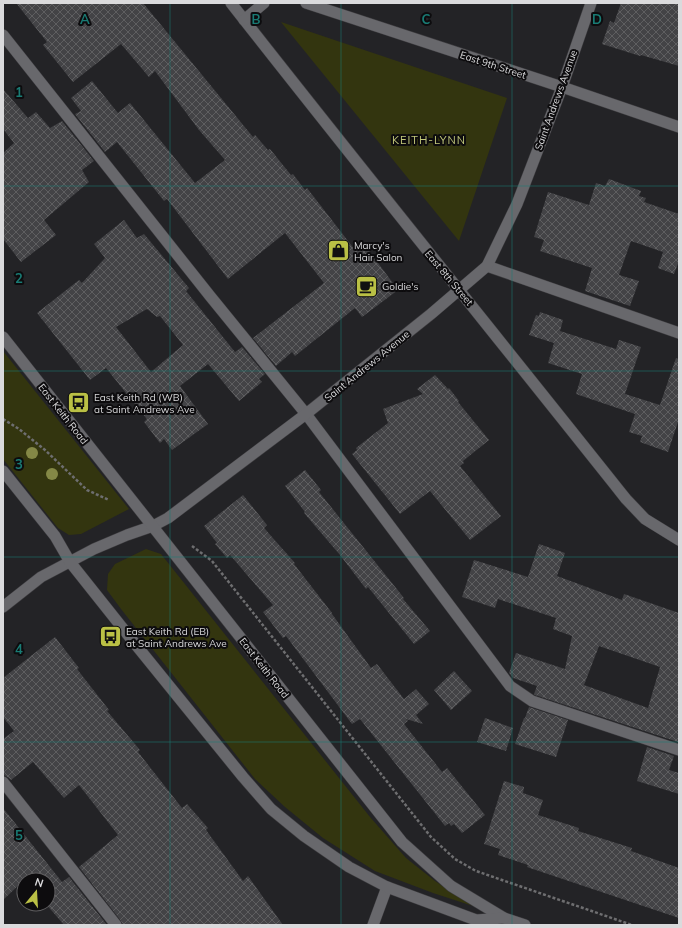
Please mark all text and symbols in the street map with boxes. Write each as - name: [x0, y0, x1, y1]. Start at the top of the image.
- text: A: [80, 11, 90, 27]
- text: B: [252, 11, 261, 27]
- text: C: [422, 11, 431, 27]
- text: D: [592, 11, 602, 27]
- street label: East 9th Street: [458, 48, 528, 82]
- street label: Saint Andrews Avenue: [532, 48, 580, 152]
- text: 1: [15, 84, 23, 100]
- district label: KEITH-LYNN: [392, 133, 466, 147]
- shop icon: Marcy's Hair Salon: [325, 238, 351, 264]
- place label: Marcy's Hair Salon: [354, 239, 403, 264]
- street label: East 8th Street: [422, 248, 476, 309]
- text: 2: [15, 270, 23, 286]
- cafe icon: Goldie's: [353, 273, 379, 299]
- place label: Goldie's: [382, 280, 418, 293]
- street label: Saint Andrews Avenue: [322, 328, 412, 404]
- street label: East Keith Road: [35, 381, 91, 447]
- bus stop icon: East Keith Rd (WB) at Saint Andrews Ave: [66, 390, 92, 416]
- place label: East Keith Rd (WB) at Saint Andrews Ave: [94, 391, 195, 416]
- text: 3: [15, 456, 23, 472]
- bus stop icon: East Keith Rd (EB) at Saint Andrews Ave: [98, 624, 124, 650]
- place label: East Keith Rd (EB) at Saint Andrews Ave: [126, 625, 227, 650]
- street label: East Keith Road: [236, 635, 292, 701]
- text: 4: [15, 641, 23, 657]
- text: 5: [15, 827, 23, 843]
- north arrow: [16, 872, 56, 912]
- text: N: [33, 875, 45, 890]

